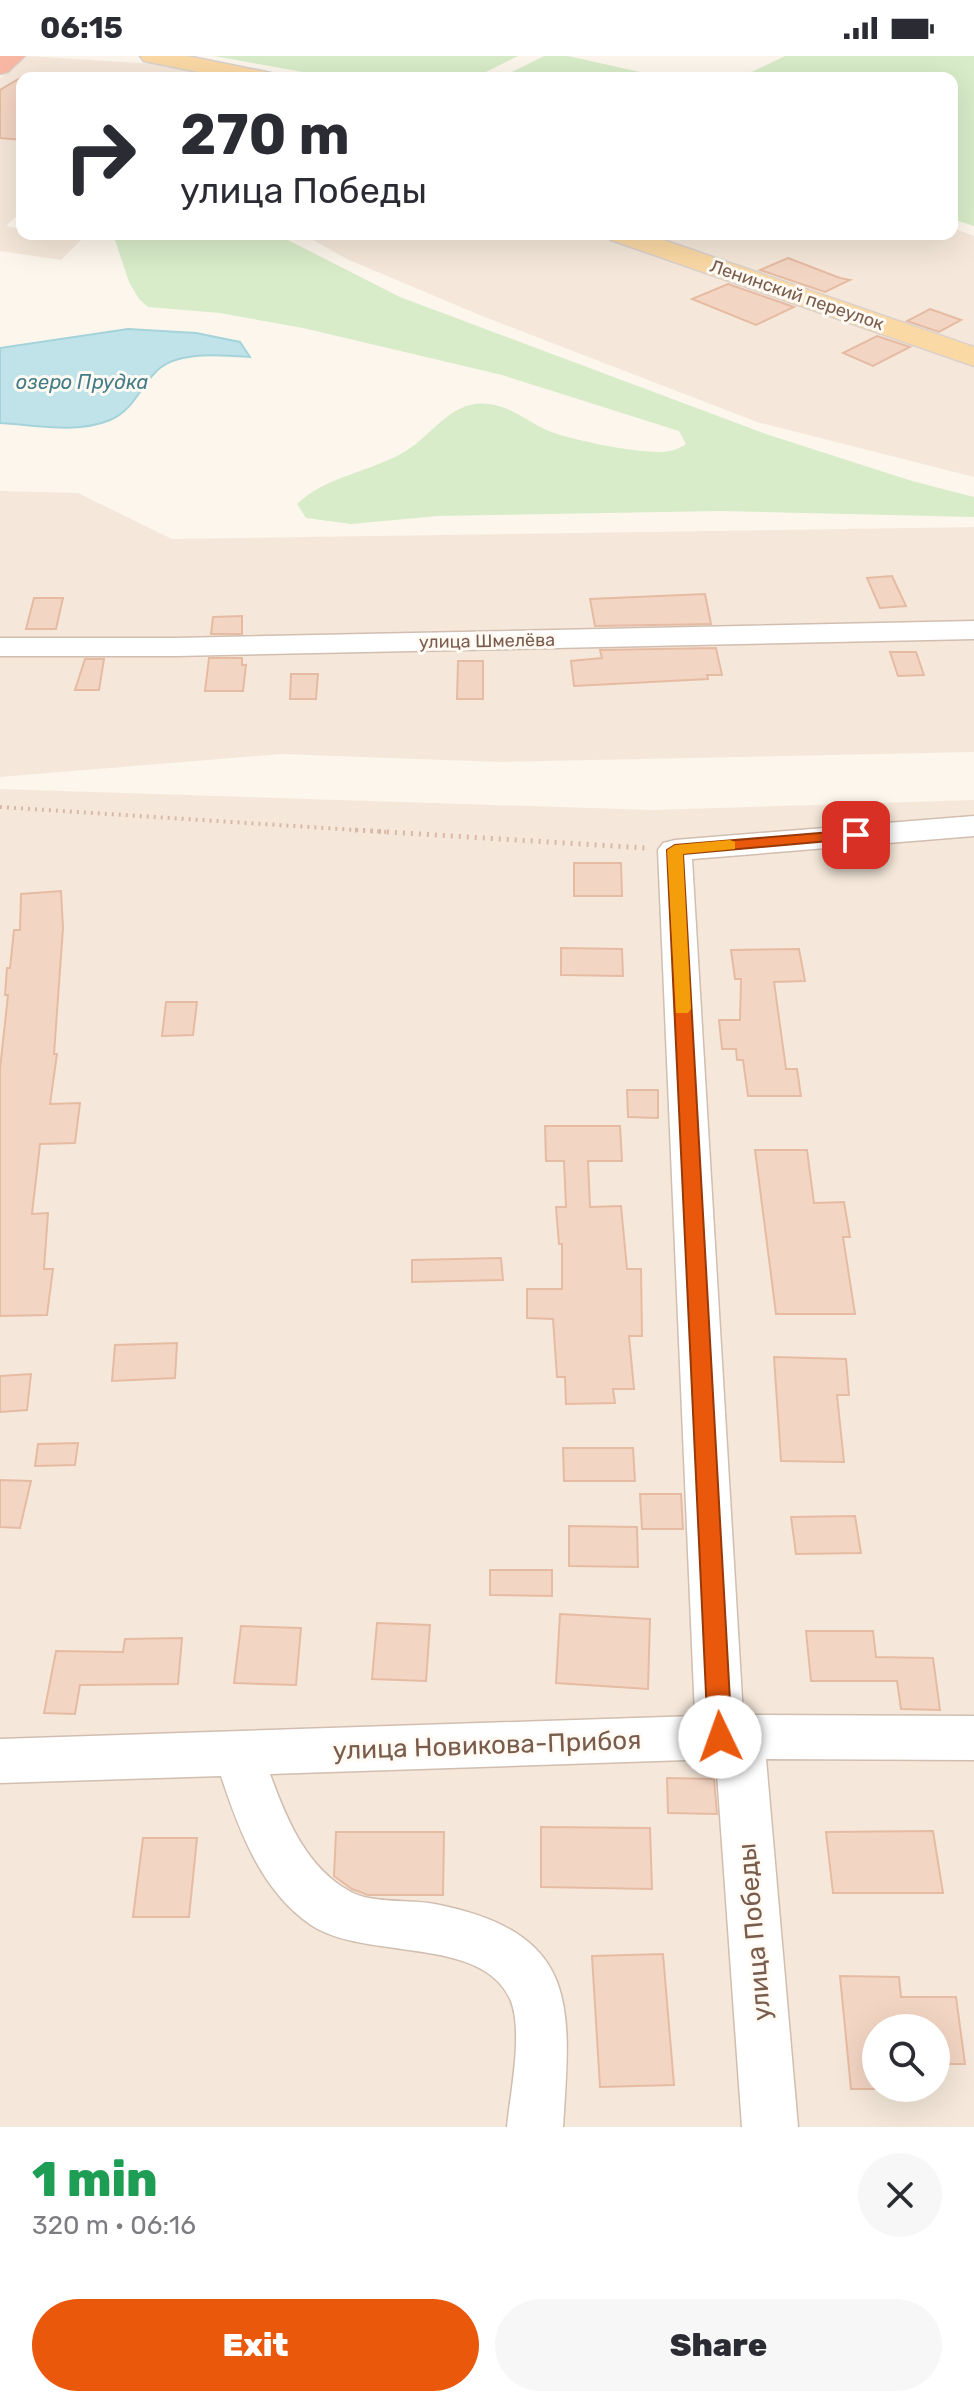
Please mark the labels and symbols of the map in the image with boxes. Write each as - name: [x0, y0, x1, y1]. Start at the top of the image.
- street label: Ленинский переулок: [707, 255, 887, 335]
- water label: озеро Прудка: [16, 370, 148, 394]
- street label: улица Шмелёва: [419, 629, 555, 653]
- pin: [822, 801, 890, 869]
- position arrow: [678, 1695, 762, 1779]
- street label: улица Новикова-Прибоя: [332, 1725, 642, 1766]
- street label: улица Победы: [731, 1842, 778, 2022]

